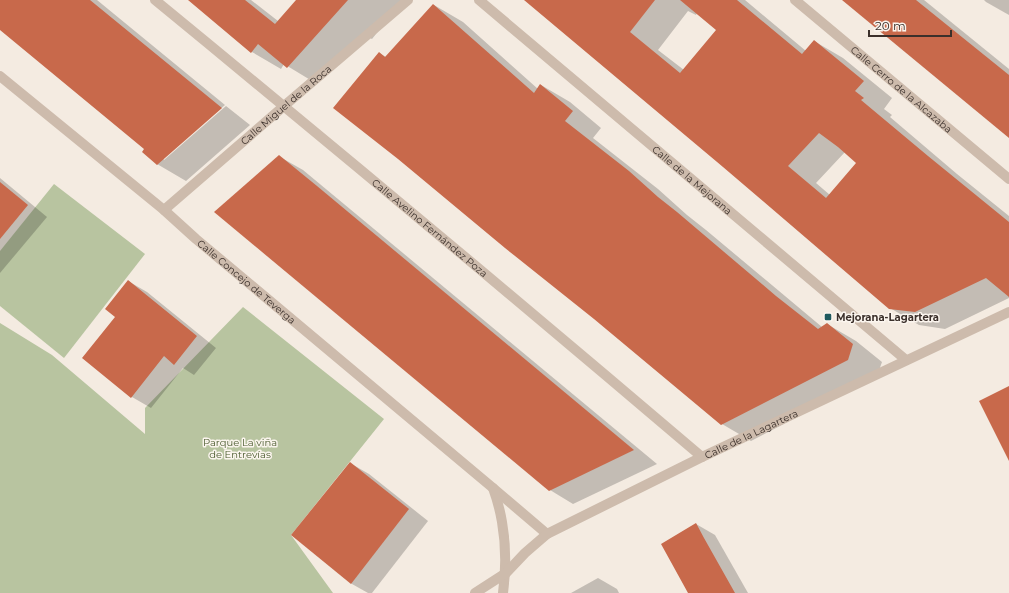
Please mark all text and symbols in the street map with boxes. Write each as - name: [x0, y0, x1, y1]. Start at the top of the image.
- scale bar: [869, 12, 951, 38]
- text: 20 m: [875, 18, 906, 33]
- street label: Calle Cerro de la Alcazaba: [848, 43, 955, 136]
- street label: Calle Miguel de la Roca: [238, 62, 334, 148]
- street label: Calle de la Mejorana: [649, 143, 735, 218]
- street label: Calle Avelino Fernández Poza: [369, 176, 490, 280]
- street label: Calle Concejo de Teverga: [194, 237, 298, 327]
- place label: Mejorana-Lagartera: [836, 311, 939, 324]
- marker: Mejorana-Lagartera: [823, 312, 833, 322]
- street label: Calle de la Lagartera: [703, 407, 800, 462]
- park label: Parque La viña de Entrevías: [203, 436, 277, 461]

